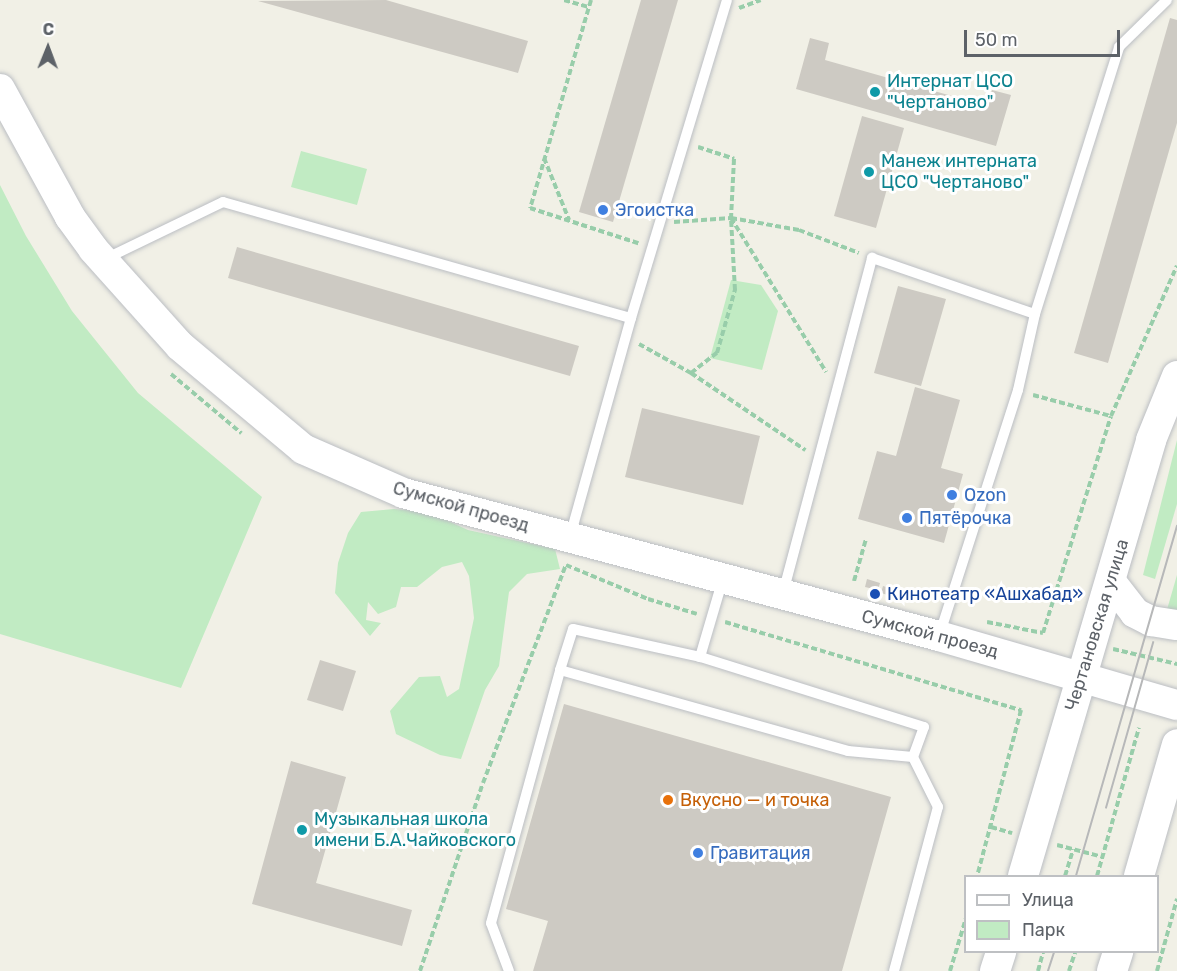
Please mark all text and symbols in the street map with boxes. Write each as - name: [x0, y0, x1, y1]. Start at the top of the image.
- north arrow: [18, 18, 78, 78]
- scale bar: [967, 18, 1123, 56]
- text: С: [43, 20, 54, 39]
- text: 50 m: [975, 29, 1018, 51]
- place label: Интернат ЦСО "Чертаново": [887, 71, 1013, 113]
- marker: Интернат ЦСО "Чертаново": [868, 85, 882, 99]
- place label: Манеж интерната ЦСО "Чертаново": [881, 151, 1037, 194]
- marker: Манеж интерната ЦСО "Чертаново": [862, 165, 876, 179]
- place label: Эгоистка: [615, 199, 694, 221]
- marker: Эгоистка: [596, 203, 610, 217]
- street label: Сумской проезд: [390, 477, 532, 537]
- place label: Ozon: [964, 484, 1006, 506]
- marker: Ozon: [945, 488, 959, 502]
- place label: Пятёрочка: [919, 507, 1012, 529]
- marker: Пятёрочка: [900, 511, 914, 525]
- street label: Чертановская улица: [1061, 536, 1133, 714]
- place label: Кинотеатр «Ашхабад»: [887, 583, 1083, 605]
- marker: Кинотеатр «Ашхабад»: [868, 587, 882, 601]
- street label: Сумской проезд: [859, 605, 1001, 663]
- place label: Вкусно — и точка: [680, 789, 829, 811]
- marker: Вкусно — и точка: [661, 793, 675, 807]
- place label: Музыкальная школа имени Б.А.Чайковского: [314, 809, 516, 852]
- marker: Музыкальная школа имени Б.А.Чайковского: [295, 823, 309, 837]
- place label: Гравитация: [710, 842, 811, 864]
- marker: Гравитация: [691, 846, 705, 860]
- legend: [964, 875, 1159, 953]
- text: Улица: [1022, 889, 1074, 911]
- text: Парк: [1022, 919, 1065, 941]

